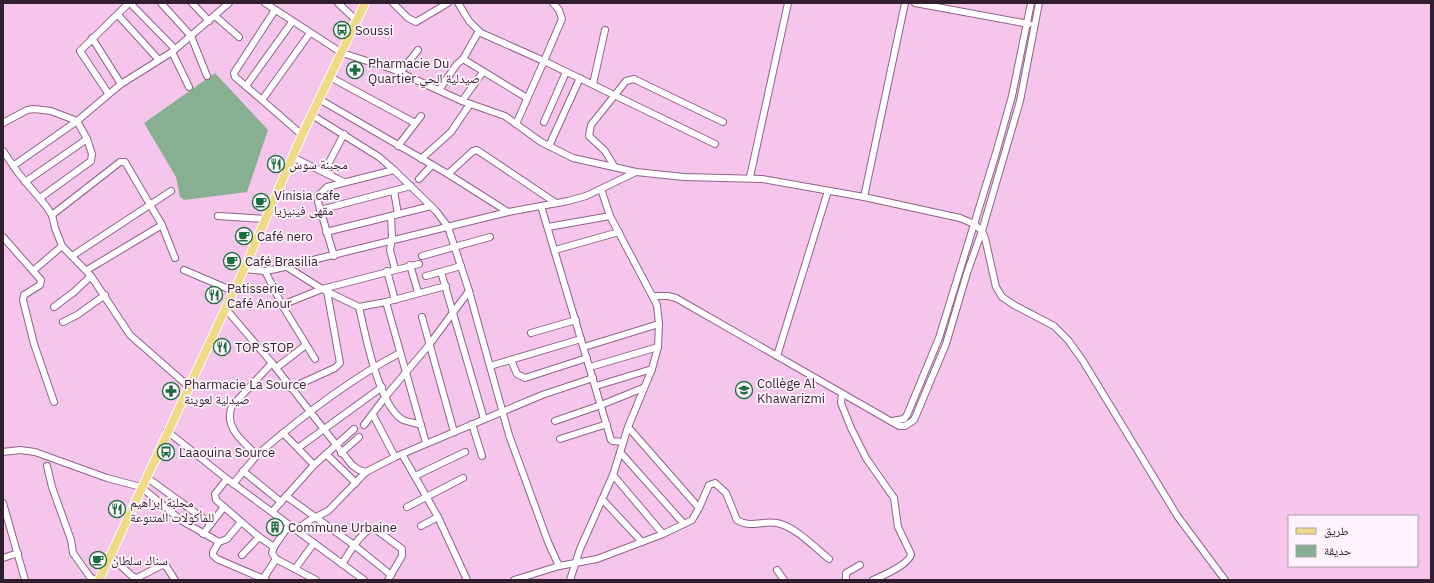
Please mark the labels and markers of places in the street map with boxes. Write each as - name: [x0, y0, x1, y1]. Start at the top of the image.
- bus stop icon: Soussi: [332, 20, 352, 40]
- place label: Soussi: [355, 22, 393, 39]
- place label: Pharmacie Du Quartier صيدلية الحي: [368, 55, 480, 89]
- pharmacy icon: Pharmacie Du Quartier صيدلية الحي: [345, 60, 365, 80]
- restaurant icon: مجبنة سوس: [266, 154, 286, 174]
- place label: مجبنة سوس: [289, 156, 348, 173]
- place label: Vinisia cafe مقهى فينيزيا: [274, 187, 340, 219]
- cafe icon: Vinisia cafe مقهى فينيزيا: [251, 192, 271, 212]
- cafe icon: Café nero: [234, 226, 254, 246]
- place label: Café nero: [257, 228, 313, 245]
- cafe icon: Café Brasilia: [222, 251, 242, 271]
- place label: Café Brasilia: [245, 253, 318, 270]
- place label: Patisserie Café Anour: [227, 280, 292, 312]
- restaurant icon: Patisserie Café Anour: [204, 285, 224, 305]
- restaurant icon: TOP STOP: [212, 337, 232, 357]
- place label: TOP STOP: [235, 339, 294, 356]
- place label: Collège Al Khawarizmi: [757, 375, 825, 407]
- place label: Pharmacie La Source صيدلية لعوينة: [184, 376, 306, 408]
- school or university icon: Collège Al Khawarizmi: [734, 380, 754, 400]
- pharmacy icon: Pharmacie La Source صيدلية لعوينة: [161, 381, 181, 401]
- bus stop icon: Laaouina Source: [156, 442, 176, 462]
- place label: Laaouina Source: [179, 444, 275, 461]
- place label: محلبة إبراهيم للمأكولات المتنوعة: [130, 494, 214, 526]
- restaurant icon: محلبة إبراهيم للمأكولات المتنوعة: [107, 499, 127, 519]
- building icon: Commune Urbaine: [265, 517, 285, 537]
- place label: Commune Urbaine: [288, 519, 397, 536]
- cafe icon: سناك سلطان: [88, 550, 108, 570]
- place label: سناك سلطان: [111, 552, 168, 569]

